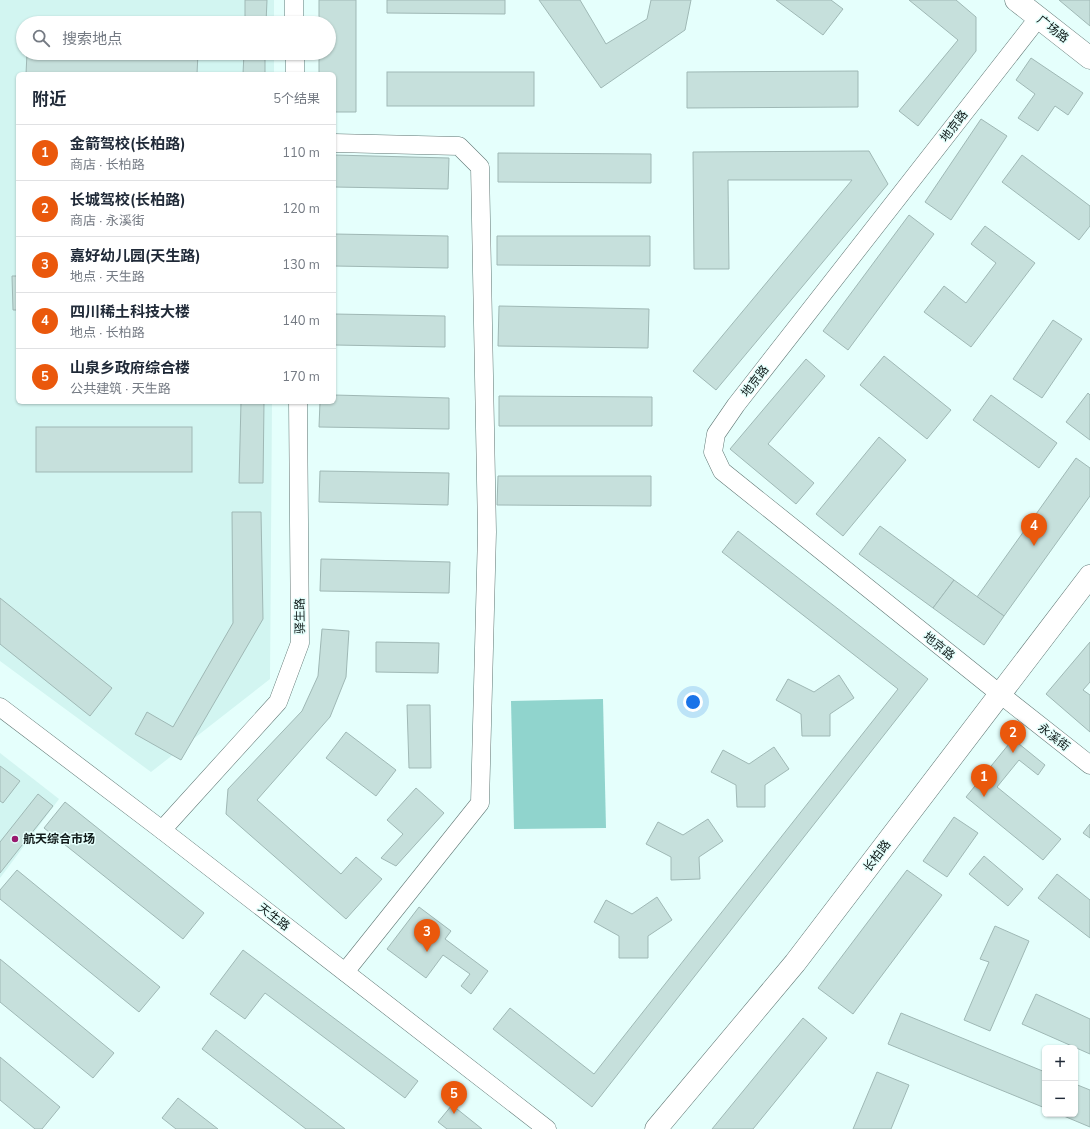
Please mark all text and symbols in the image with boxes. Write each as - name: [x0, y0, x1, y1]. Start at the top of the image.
- street label: 广场路: [1034, 12, 1072, 46]
- search box: [16, 16, 336, 60]
- icon: search: [30, 27, 52, 49]
- text: 搜索地点: [62, 29, 122, 49]
- text: 附近: [32, 88, 66, 111]
- text: 5个结果: [273, 90, 320, 108]
- street label: 地京路: [937, 107, 971, 145]
- text: 金箭驾校(长柏路): [70, 134, 186, 154]
- text: 1: [41, 144, 49, 162]
- text: 110 m: [282, 144, 320, 162]
- text: 商店 · 长柏路: [70, 156, 145, 174]
- text: 长城驾校(长柏路): [70, 190, 186, 210]
- text: 2: [41, 200, 49, 218]
- text: 120 m: [282, 200, 320, 218]
- text: 商店 · 永溪街: [70, 212, 145, 230]
- text: 嘉好幼儿园(天生路): [70, 246, 201, 266]
- text: 3: [41, 256, 49, 274]
- text: 130 m: [282, 256, 320, 274]
- text: 地点 · 天生路: [70, 268, 145, 286]
- text: 四川稀土科技大楼: [70, 302, 190, 322]
- text: 4: [41, 312, 49, 330]
- text: 140 m: [282, 312, 320, 330]
- text: 地点 · 长柏路: [70, 324, 145, 342]
- text: 山泉乡政府综合楼: [70, 358, 190, 378]
- street label: 地京路: [738, 362, 772, 400]
- text: 5: [41, 368, 49, 386]
- text: 170 m: [282, 368, 320, 386]
- text: 公共建筑 · 天生路: [70, 380, 171, 398]
- pin: 4: [1021, 513, 1047, 546]
- street label: 驿生路: [292, 598, 308, 634]
- street label: 地京路: [920, 628, 958, 664]
- your location: [683, 692, 703, 712]
- pin: 2: [1000, 720, 1026, 753]
- street label: 永溪街: [1035, 720, 1073, 754]
- pin: 1: [971, 764, 997, 797]
- place label: 航天综合市场: [23, 831, 95, 847]
- marker: 航天综合市场: [10, 834, 20, 844]
- street label: 长柏路: [860, 837, 894, 875]
- street label: 天生路: [255, 900, 293, 934]
- pin: 3: [414, 919, 440, 952]
- map controls: [1042, 1045, 1078, 1117]
- button: +: [1042, 1045, 1078, 1081]
- pin: 5: [441, 1081, 467, 1114]
- button: −: [1042, 1081, 1078, 1117]

